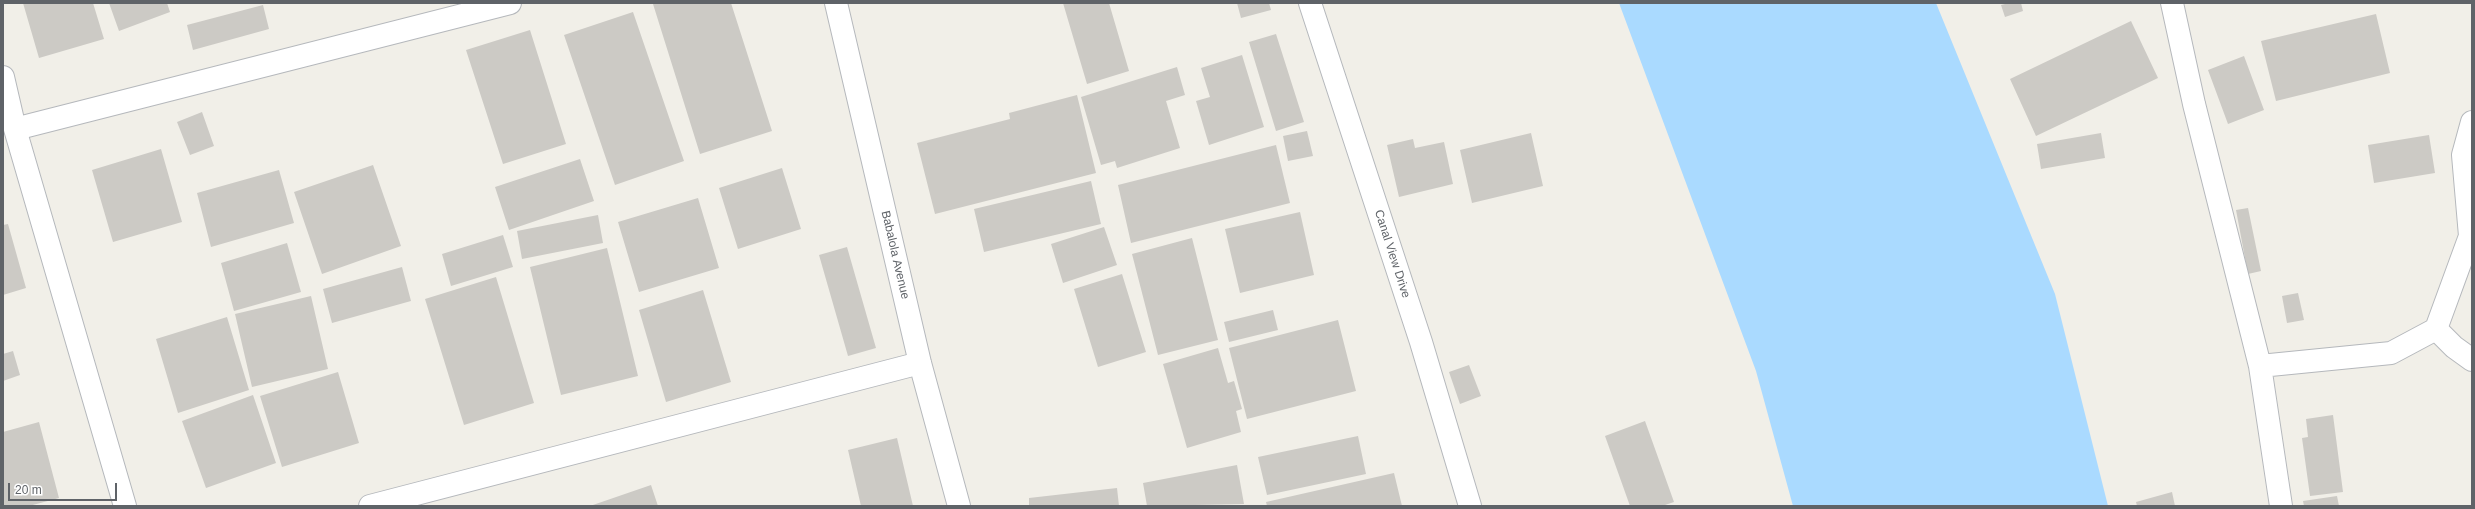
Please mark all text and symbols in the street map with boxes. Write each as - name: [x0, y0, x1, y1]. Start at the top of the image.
- street label: Canal View Drive: [1371, 208, 1413, 300]
- street label: Babalola Avenue: [878, 209, 912, 301]
- scale bar: [10, 475, 119, 501]
- text: 20 m: [15, 483, 42, 497]

